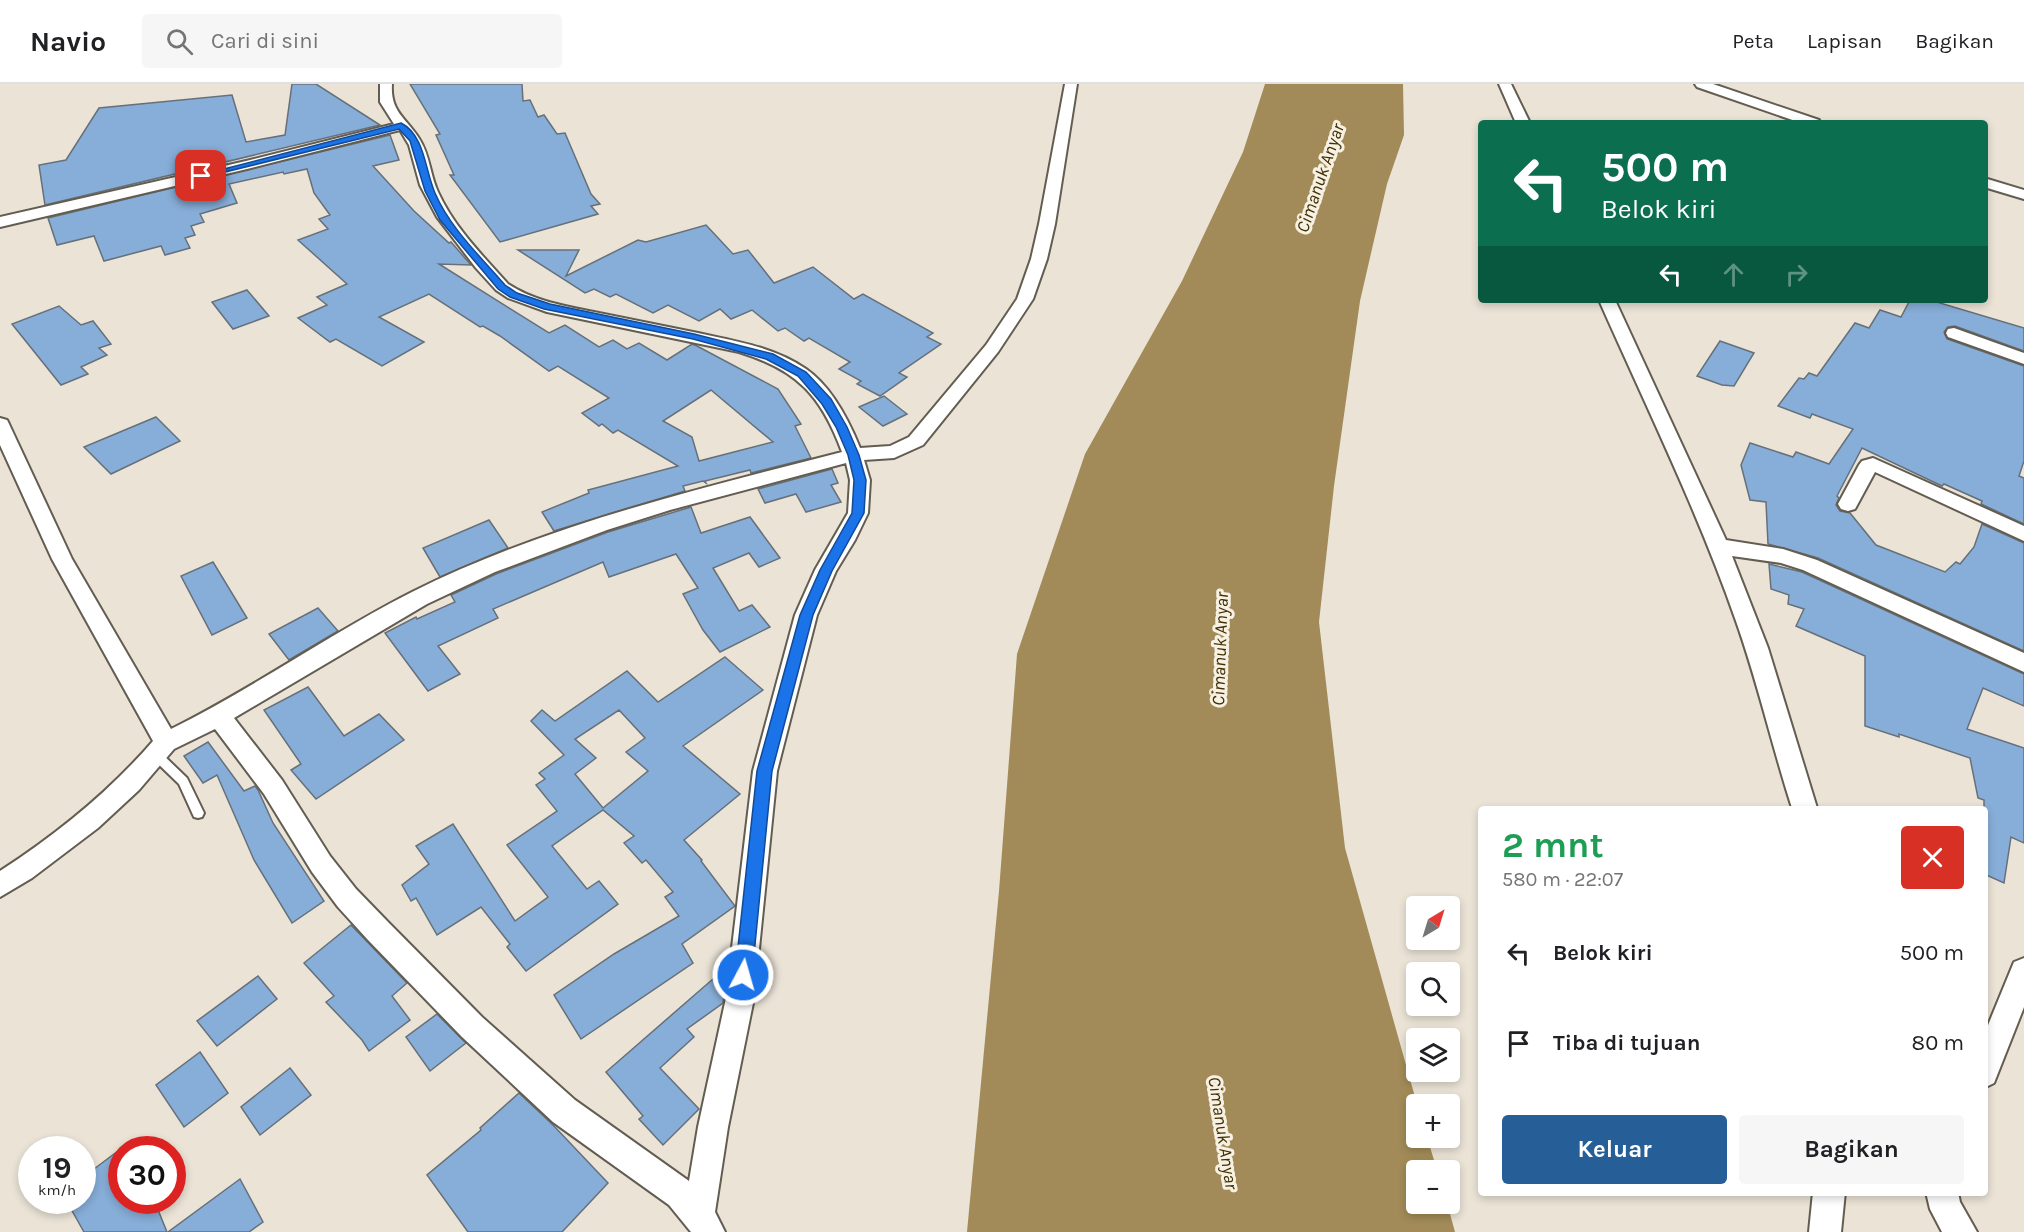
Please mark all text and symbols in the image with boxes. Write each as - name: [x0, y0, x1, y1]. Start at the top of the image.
- search box: [142, 14, 562, 68]
- text: Navio: [30, 25, 106, 58]
- icon: search: [163, 25, 196, 58]
- text: Cari di sini: [211, 28, 319, 54]
- text: Peta: [1732, 29, 1774, 53]
- text: Lapisan: [1807, 29, 1882, 53]
- text: Bagikan: [1915, 29, 1994, 53]
- water label: Cimanuk Anyar: [1291, 120, 1349, 235]
- text: 500 m: [1601, 142, 1729, 192]
- icon: left: [1502, 144, 1580, 222]
- pin: [175, 150, 226, 201]
- icon: arrive: [184, 159, 217, 192]
- text: Belok kiri: [1601, 193, 1717, 225]
- icon: left: [1654, 258, 1687, 291]
- icon: ahead: [1717, 258, 1750, 291]
- icon: right: [1780, 258, 1813, 291]
- water label: Cimanuk Anyar: [1207, 591, 1233, 706]
- text: 2 mnt: [1502, 824, 1604, 866]
- button: close: [1901, 826, 1964, 889]
- text: 580 m · 22:07: [1502, 868, 1623, 891]
- north arrow: [1406, 896, 1460, 950]
- map controls: [1406, 896, 1460, 1214]
- icon: left: [1502, 937, 1535, 970]
- text: Belok kiri: [1553, 940, 1653, 966]
- text: 500 m: [1900, 940, 1964, 966]
- position arrow: [711, 943, 775, 1007]
- button: search: [1406, 962, 1460, 1016]
- icon: arrive: [1502, 1027, 1535, 1060]
- button: layers: [1406, 1028, 1460, 1082]
- text: Tiba di tujuan: [1553, 1030, 1700, 1056]
- text: 80 m: [1912, 1030, 1964, 1056]
- water label: Cimanuk Anyar: [1203, 1075, 1243, 1192]
- button: +: [1406, 1094, 1460, 1148]
- button: Keluar: [1502, 1115, 1727, 1184]
- button: Bagikan: [1739, 1115, 1964, 1184]
- speed limit sign: 30: [108, 1136, 186, 1214]
- text: 19: [42, 1150, 71, 1186]
- button: −: [1406, 1160, 1460, 1214]
- text: km/h: [38, 1181, 76, 1199]

